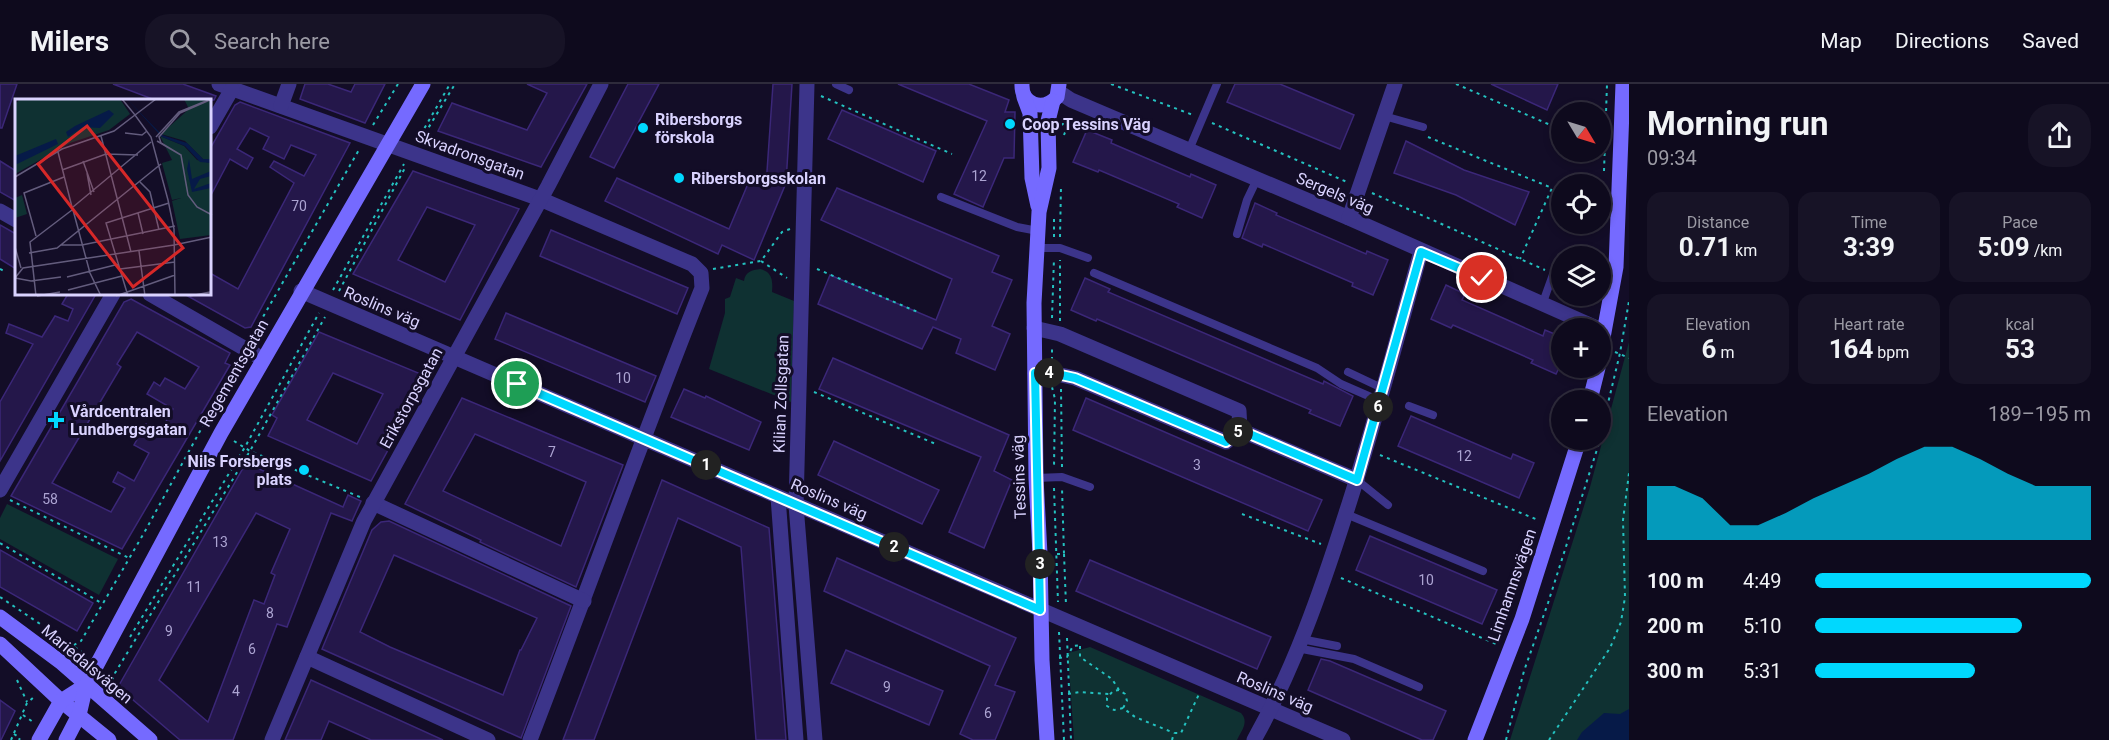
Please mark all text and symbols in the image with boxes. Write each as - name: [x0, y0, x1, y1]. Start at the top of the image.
- search box: [145, 14, 565, 68]
- text: Milers: [30, 25, 109, 58]
- icon: search: [166, 25, 199, 58]
- text: Search here: [214, 29, 330, 54]
- text: Map: [1820, 29, 1862, 53]
- text: Directions: [1895, 29, 1989, 53]
- text: Saved: [2022, 29, 2079, 53]
- inset map: [15, 99, 212, 296]
- north arrow: [1551, 102, 1611, 162]
- map controls: [1551, 102, 1611, 450]
- text: Morning run: [1647, 104, 1828, 143]
- button: share: [2028, 104, 2091, 167]
- place label: Ribersborgs förskola: [655, 110, 742, 147]
- place label: Coop Tessins Väg: [1022, 115, 1151, 134]
- marker: Coop Tessins Väg: [1003, 117, 1017, 131]
- marker: Ribersborgs förskola: [636, 121, 650, 135]
- street label: Skvadronsgatan: [413, 126, 527, 184]
- text: 09:34: [1647, 146, 1697, 170]
- house number: 12: [971, 168, 987, 184]
- street label: Sergels väg: [1293, 168, 1377, 218]
- place label: Ribersborgsskolan: [691, 169, 826, 188]
- marker: Ribersborgsskolan: [672, 171, 686, 185]
- button: locate: [1551, 174, 1611, 234]
- house number: 70: [291, 198, 307, 214]
- text: Distance: [1687, 213, 1749, 232]
- text: Time: [1851, 213, 1887, 232]
- text: Pace: [2002, 213, 2038, 232]
- text: 0.71: [1679, 232, 1731, 262]
- text: 3:39: [1843, 232, 1895, 262]
- text: 5:09: [1978, 232, 2030, 262]
- text: km: [1731, 241, 1757, 260]
- text: /km: [2030, 241, 2062, 260]
- button: layers: [1551, 246, 1611, 306]
- pin: [1456, 252, 1507, 303]
- icon: check: [1465, 261, 1498, 294]
- street label: Roslins väg: [341, 282, 423, 332]
- text: Elevation: [1686, 315, 1750, 334]
- text: Heart rate: [1833, 315, 1905, 334]
- text: kcal: [2006, 315, 2034, 334]
- street label: Regementsgatan: [195, 316, 273, 430]
- button: +: [1551, 318, 1611, 378]
- text: 6: [1702, 334, 1716, 364]
- text: 164: [1829, 334, 1873, 364]
- text: 53: [2005, 334, 2035, 364]
- street label: Kilian Zollsgatan: [769, 335, 793, 453]
- text: m: [1716, 343, 1734, 362]
- text: bpm: [1873, 343, 1909, 362]
- street label: Erikstorpsgatan: [376, 344, 446, 452]
- pin: [491, 358, 542, 409]
- pin: 4: [1034, 358, 1064, 388]
- text: 4: [1044, 363, 1054, 382]
- icon: arrive: [500, 367, 533, 400]
- house number: 10: [615, 370, 631, 386]
- button: −: [1551, 390, 1611, 450]
- pin: 6: [1363, 392, 1393, 422]
- text: 6: [1373, 397, 1383, 416]
- place label: Vårdcentralen Lundbergsgatan: [70, 402, 187, 439]
- text: Elevation: [1647, 402, 1728, 426]
- text: 189–195 m: [1988, 402, 2091, 426]
- marker: Vårdcentralen Lundbergsgatan: [47, 411, 65, 429]
- pin: 5: [1223, 417, 1253, 447]
- text: 5: [1233, 422, 1243, 441]
- street label: Tessins väg: [1008, 435, 1030, 519]
- house number: 7: [548, 444, 556, 460]
- house number: 12: [1456, 448, 1472, 464]
- pin: 1: [691, 450, 721, 480]
- place label: Nils Forsbergs plats: [188, 452, 292, 489]
- text: 1: [701, 455, 711, 474]
- house number: 3: [1193, 457, 1201, 473]
- marker: Nils Forsbergs plats: [297, 463, 311, 477]
- street label: Roslins väg: [788, 474, 870, 524]
- house number: 58: [42, 491, 58, 507]
- street label: Limhamnsvägen: [1484, 526, 1540, 644]
- pin: 2: [879, 532, 909, 562]
- house number: 13: [212, 534, 228, 550]
- text: 2: [889, 537, 899, 556]
- pin: 3: [1025, 549, 1055, 579]
- text: 3: [1035, 554, 1045, 573]
- text: 100 m: [1647, 569, 1704, 593]
- text: 4:49: [1743, 569, 1782, 593]
- house number: 10: [1418, 572, 1434, 588]
- house number: 11: [186, 579, 202, 595]
- house number: 8: [266, 605, 274, 621]
- text: 200 m: [1647, 614, 1704, 638]
- text: 5:10: [1743, 614, 1782, 638]
- street label: Mariedalsvägen: [38, 620, 136, 708]
- house number: 9: [165, 623, 173, 639]
- house number: 6: [248, 641, 256, 657]
- text: 300 m: [1647, 659, 1704, 683]
- text: 5:31: [1743, 659, 1782, 683]
- street label: Roslins väg: [1234, 667, 1316, 717]
- house number: 9: [883, 679, 891, 695]
- house number: 4: [232, 683, 240, 699]
- house number: 6: [984, 705, 992, 721]

